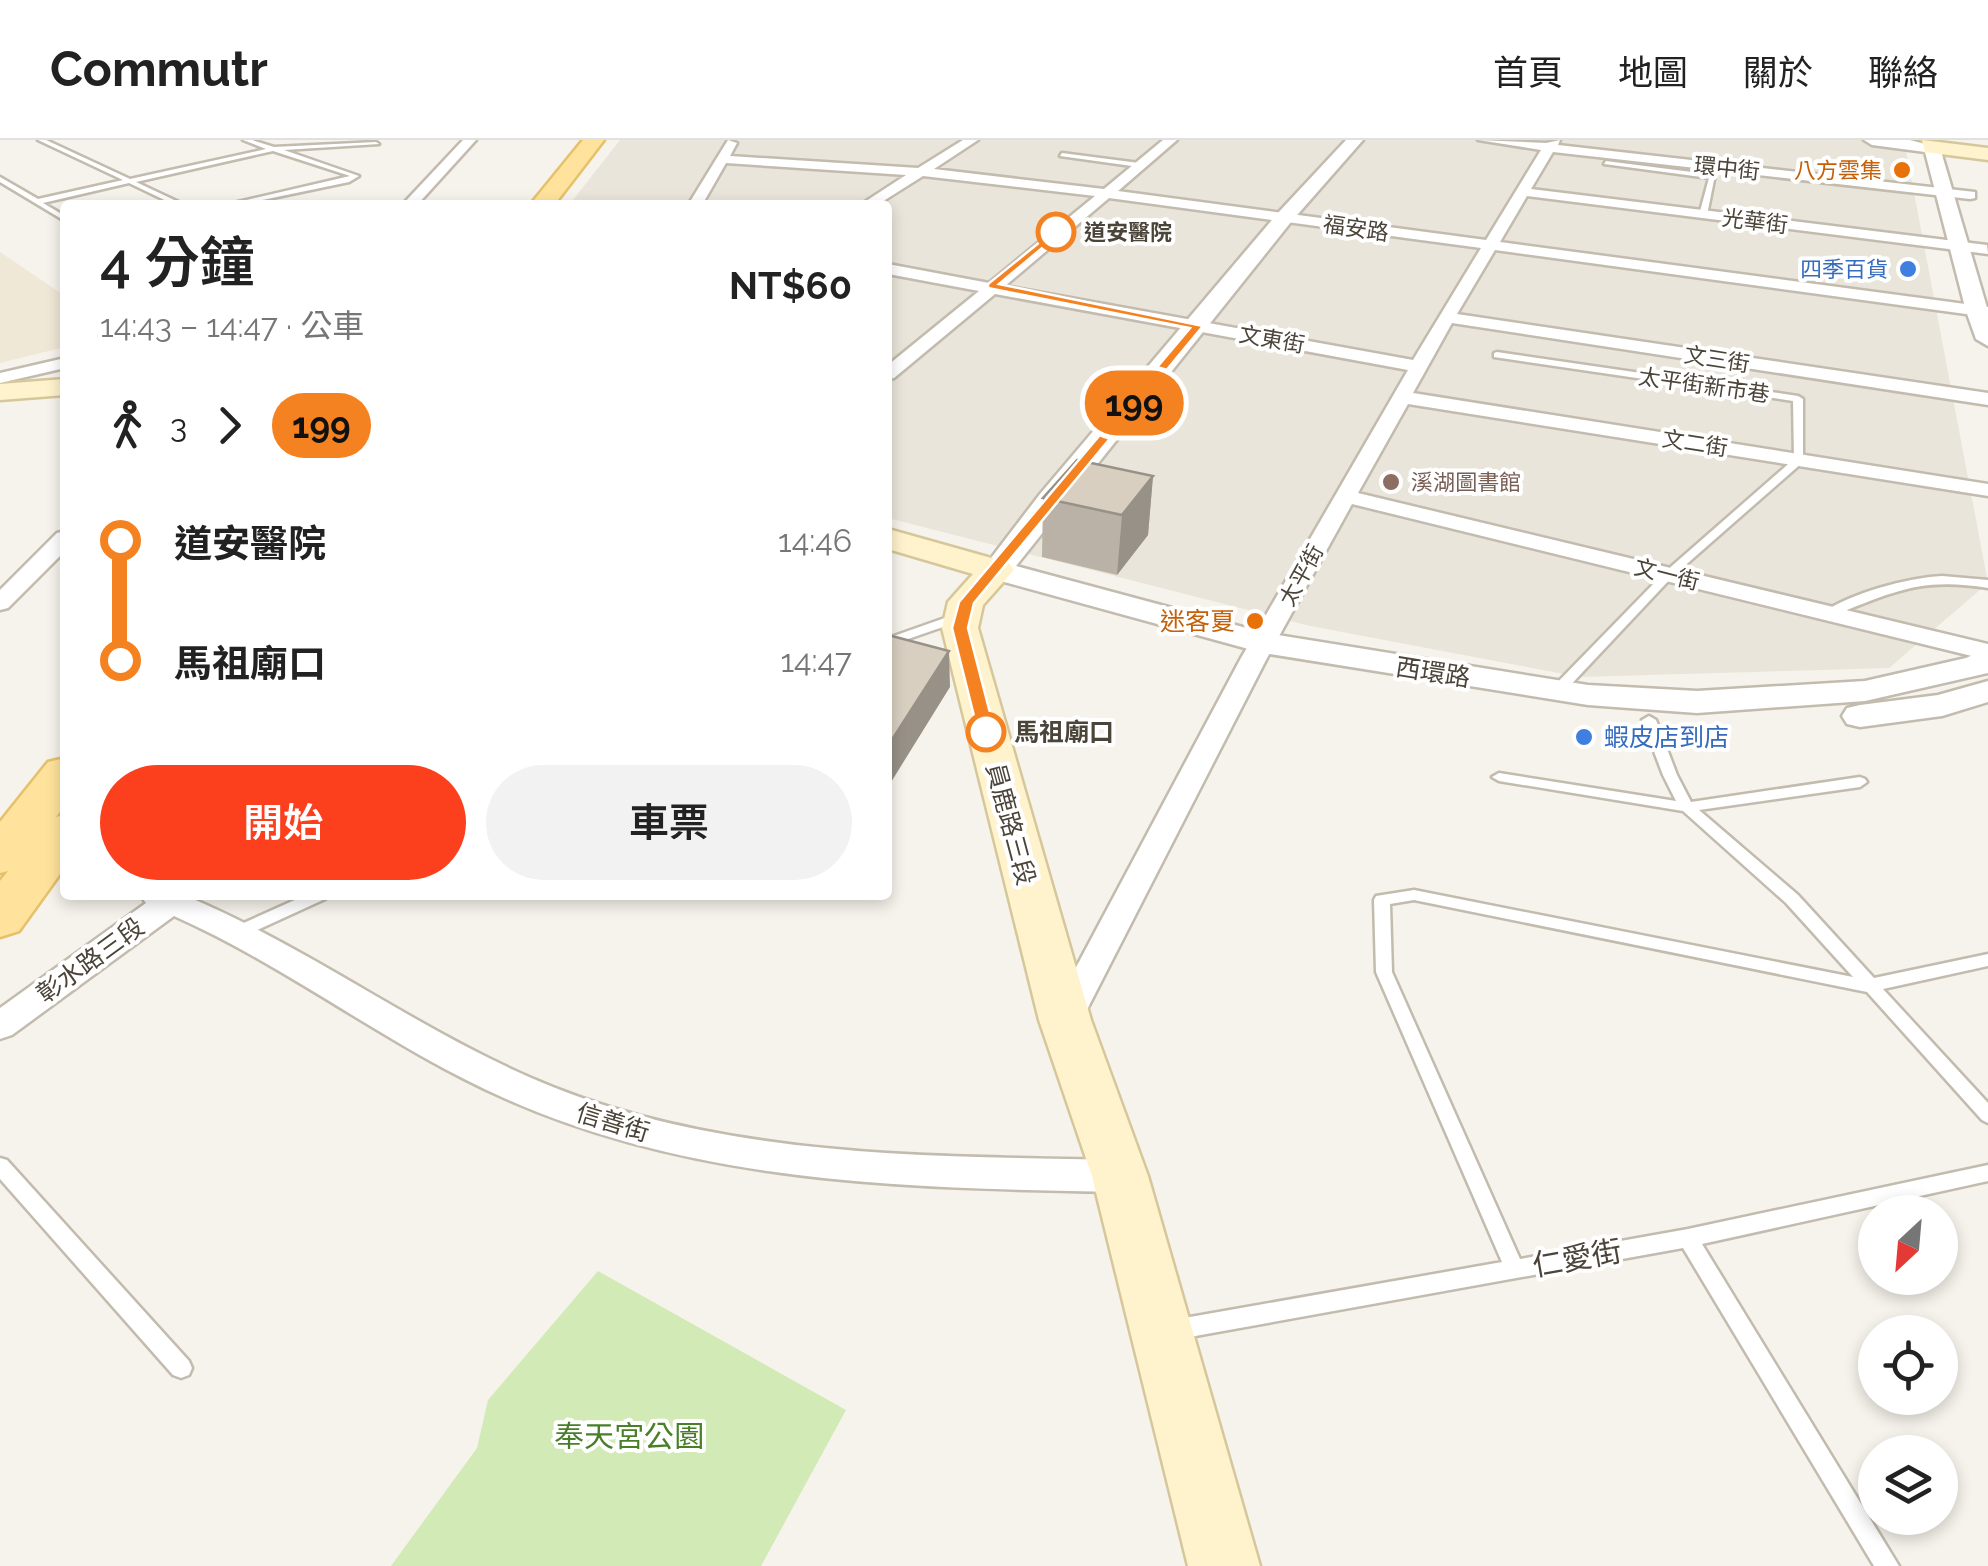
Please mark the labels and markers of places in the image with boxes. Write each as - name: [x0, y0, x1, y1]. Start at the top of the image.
- place label: 八方雲集: [1794, 157, 1882, 183]
- marker: 八方雲集: [1891, 159, 1913, 181]
- marker: 道安醫院: [1037, 213, 1075, 251]
- place label: 道安醫院: [1084, 219, 1172, 245]
- place label: 四季百貨: [1800, 256, 1888, 282]
- marker: 四季百貨: [1897, 258, 1919, 280]
- place label: 溪湖圖書館: [1411, 469, 1521, 495]
- marker: 溪湖圖書館: [1380, 471, 1402, 493]
- place label: 迷客夏: [1160, 606, 1235, 636]
- marker: 迷客夏: [1244, 610, 1266, 632]
- marker: 馬祖廟口: [967, 713, 1005, 751]
- place label: 馬祖廟口: [1014, 717, 1114, 747]
- place label: 蝦皮店到店: [1604, 722, 1729, 752]
- marker: 蝦皮店到店: [1573, 726, 1595, 748]

